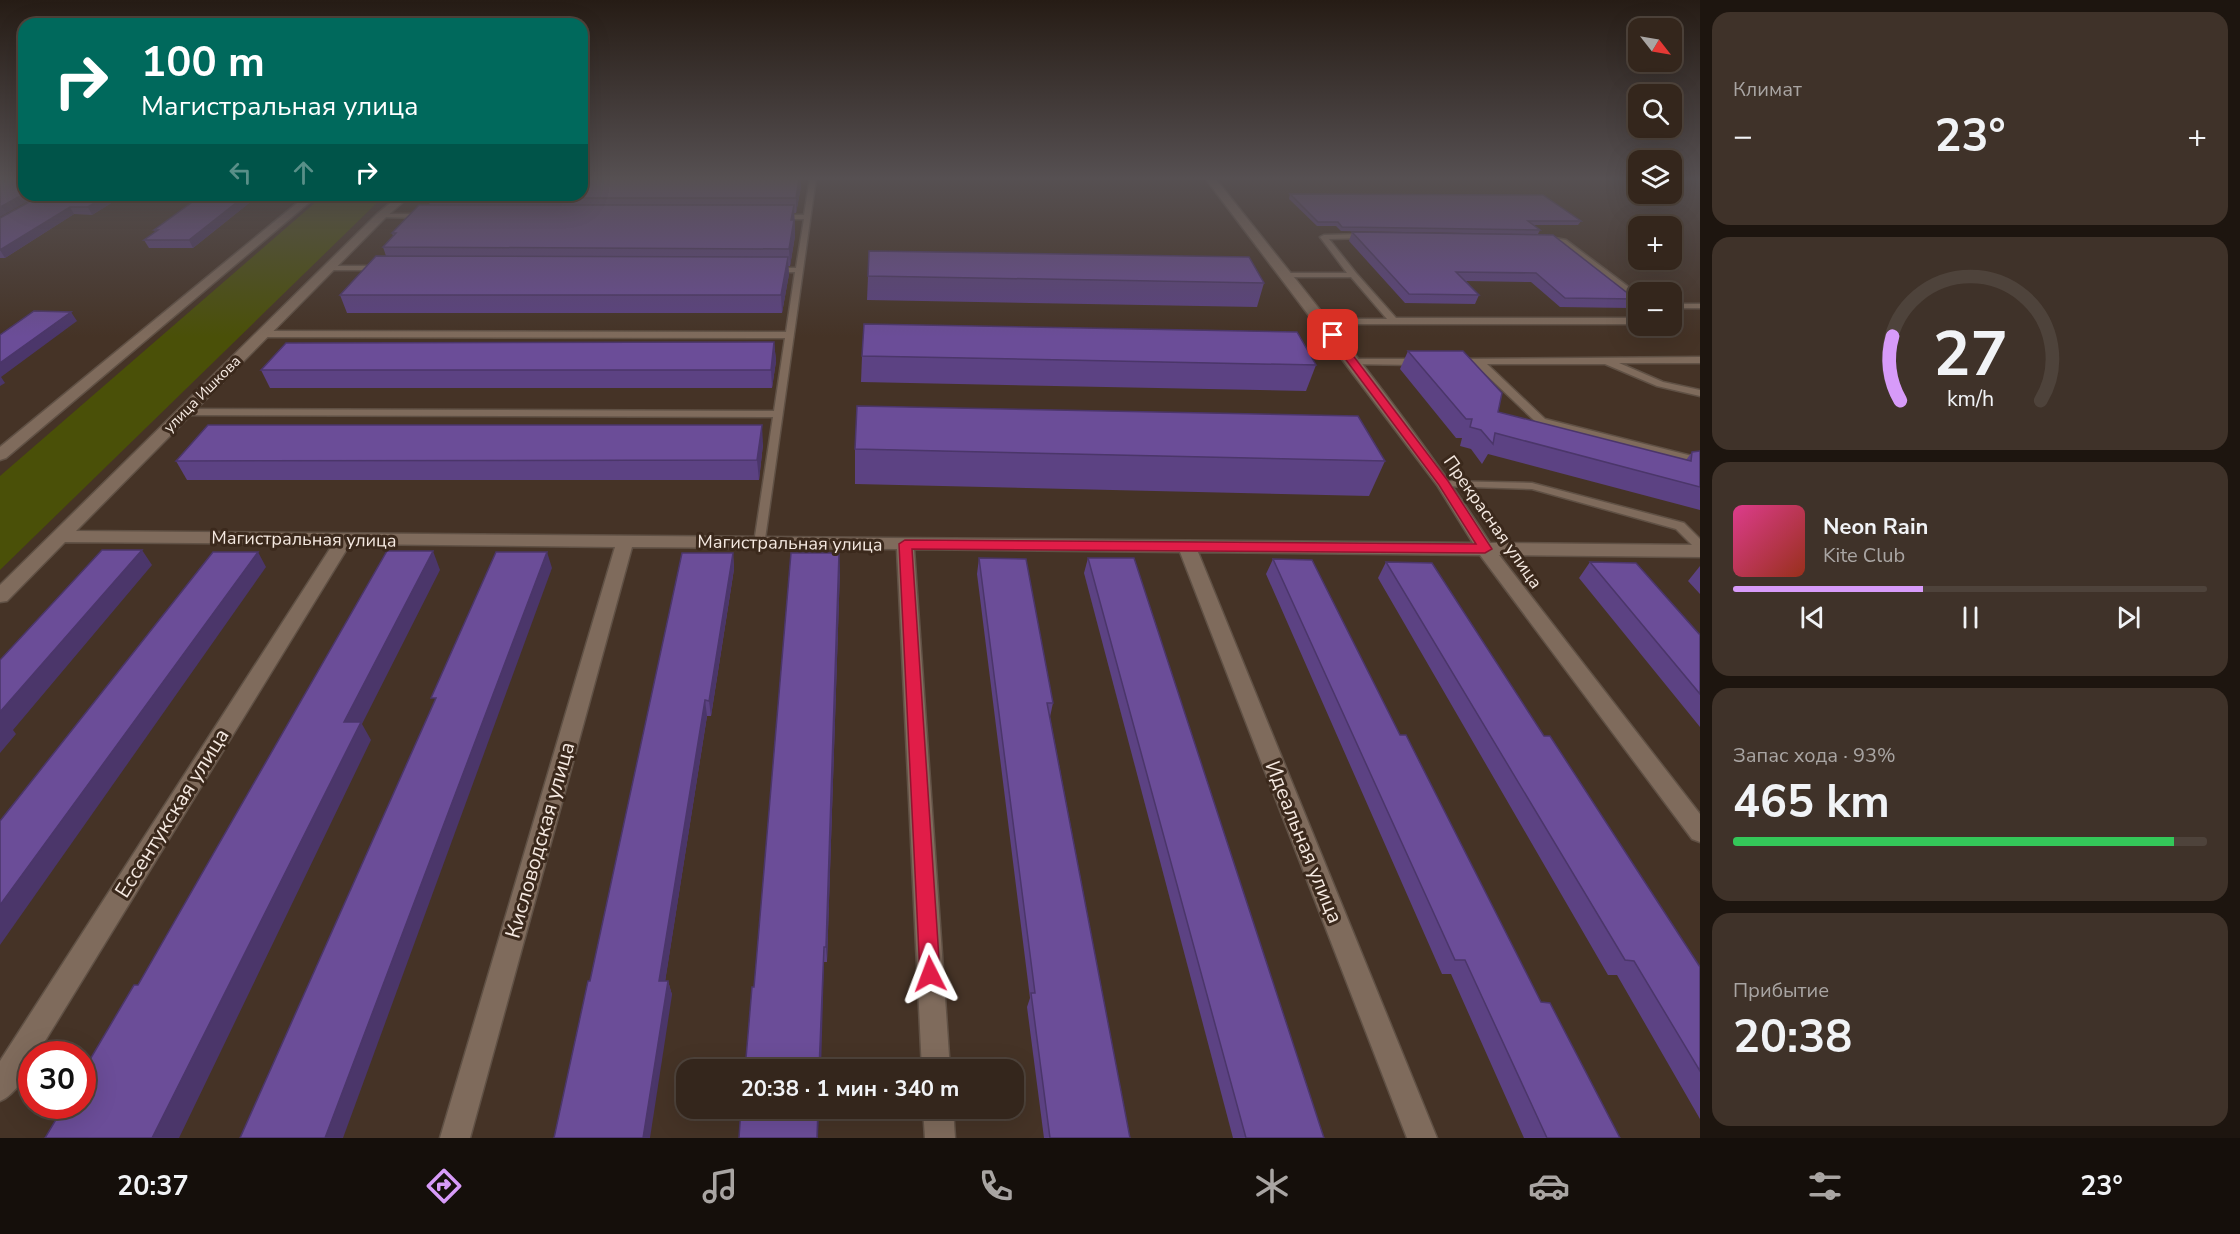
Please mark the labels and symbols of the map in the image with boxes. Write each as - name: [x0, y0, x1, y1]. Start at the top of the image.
- north arrow: [1628, 18, 1682, 72]
- pin: [1307, 309, 1358, 360]
- street label: улица Ишкова: [159, 351, 245, 437]
- street label: Прекрасная улица: [1438, 451, 1548, 593]
- street label: Магистральная улица: [211, 525, 397, 553]
- street label: Магистральная улица: [697, 529, 883, 557]
- street label: Ессентукская улица: [109, 723, 235, 903]
- street label: Кисловодская улица: [499, 739, 581, 941]
- street label: Идеальная улица: [1259, 757, 1349, 927]
- position arrow: [898, 942, 962, 1006]
- speed limit sign: 30: [18, 1041, 96, 1119]

